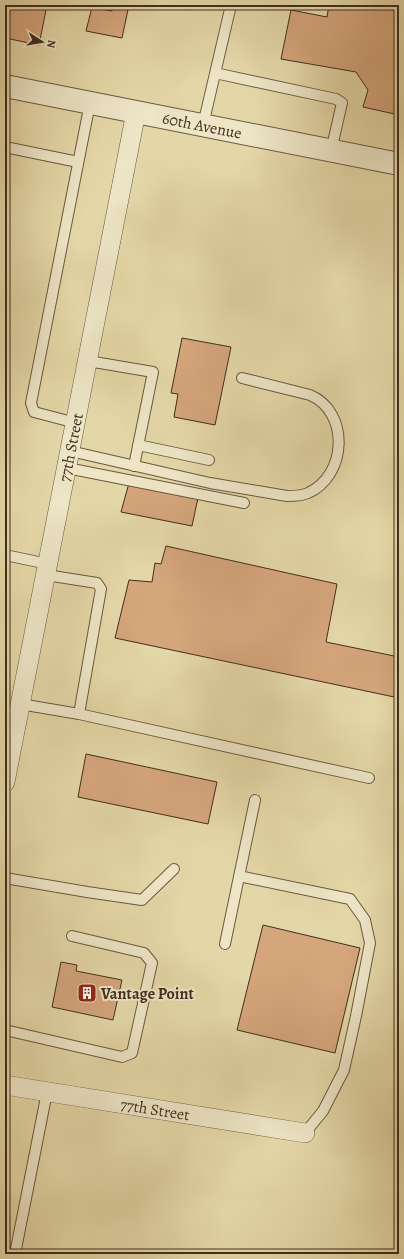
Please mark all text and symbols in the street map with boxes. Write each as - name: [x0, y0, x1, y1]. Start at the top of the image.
- north arrow: [22, 22, 62, 62]
- text: N: [43, 38, 59, 49]
- street label: 60th Avenue: [160, 107, 244, 145]
- street label: 77th Street: [54, 411, 89, 484]
- building icon: Vantage Point: [76, 982, 98, 1004]
- place label: Vantage Point: [100, 983, 194, 1005]
- street label: 77th Street: [119, 1094, 191, 1126]

